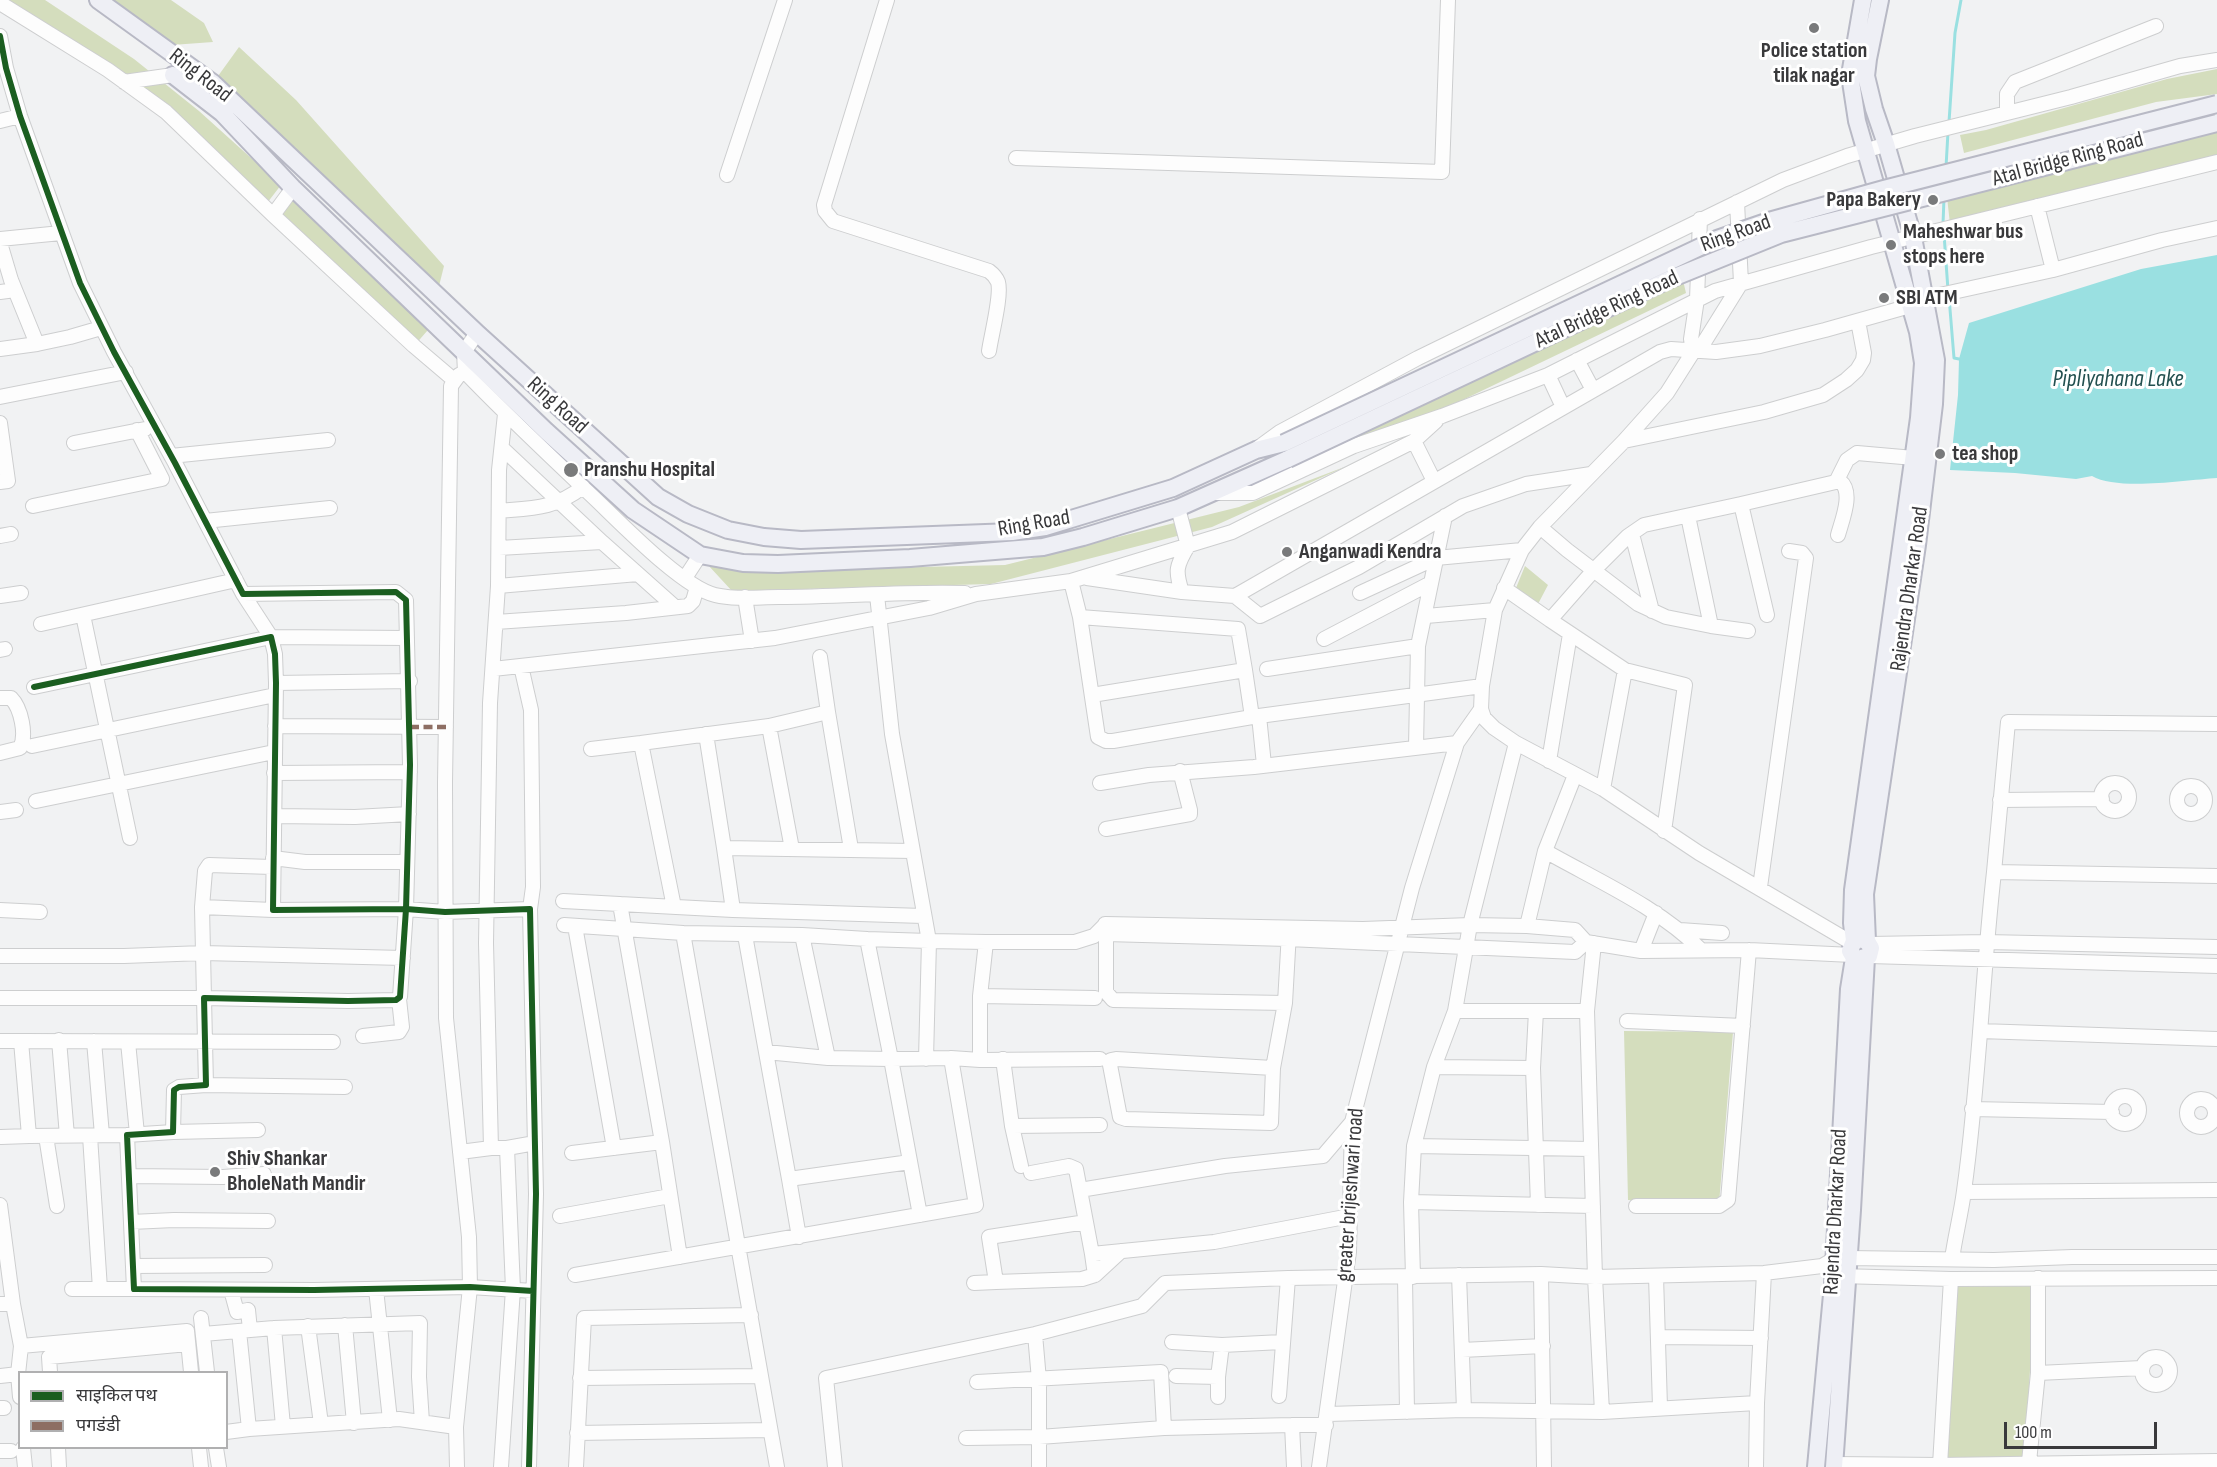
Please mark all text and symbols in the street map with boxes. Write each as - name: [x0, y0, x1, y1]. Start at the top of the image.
- marker: Police station tilak nagar: [1807, 21, 1821, 35]
- place label: Police station tilak nagar: [1761, 38, 1867, 90]
- street label: Ring Road: [163, 43, 237, 109]
- street label: Atal Bridge Ring Road: [1990, 127, 2146, 193]
- place label: Papa Bakery: [1826, 187, 1921, 213]
- marker: Papa Bakery: [1926, 193, 1940, 207]
- street label: Ring Road: [1697, 209, 1775, 259]
- place label: Maheshwar bus stops here: [1903, 219, 2023, 270]
- marker: Maheshwar bus stops here: [1884, 238, 1898, 252]
- street label: Atal Bridge Ring Road: [1531, 265, 1683, 355]
- place label: SBI ATM: [1896, 285, 1958, 311]
- marker: SBI ATM: [1877, 291, 1891, 305]
- water label: Pipliyahana Lake: [2052, 366, 2184, 394]
- street label: Ring Road: [521, 372, 593, 440]
- place label: tea shop: [1952, 441, 2018, 467]
- marker: tea shop: [1933, 447, 1947, 461]
- place label: Pranshu Hospital: [584, 457, 715, 483]
- marker: Pranshu Hospital: [562, 461, 580, 479]
- street label: Ring Road: [996, 505, 1072, 543]
- street label: Rajendra Dharkar Road: [1885, 505, 1935, 673]
- place label: Anganwadi Kendra: [1299, 539, 1442, 565]
- marker: Anganwadi Kendra: [1280, 545, 1294, 559]
- street label: greater brijeshwari road: [1332, 1107, 1370, 1283]
- street label: Rajendra Dharkar Road: [1818, 1128, 1854, 1296]
- place label: Shiv Shankar BholeNath Mandir: [227, 1146, 365, 1198]
- marker: Shiv Shankar BholeNath Mandir: [208, 1165, 222, 1179]
- legend: [18, 1371, 228, 1449]
- text: साइकिल पथ: [76, 1385, 157, 1406]
- scale bar: [2007, 1410, 2160, 1448]
- text: पगडंडी: [76, 1415, 120, 1436]
- text: 100 m: [2015, 1422, 2052, 1443]

